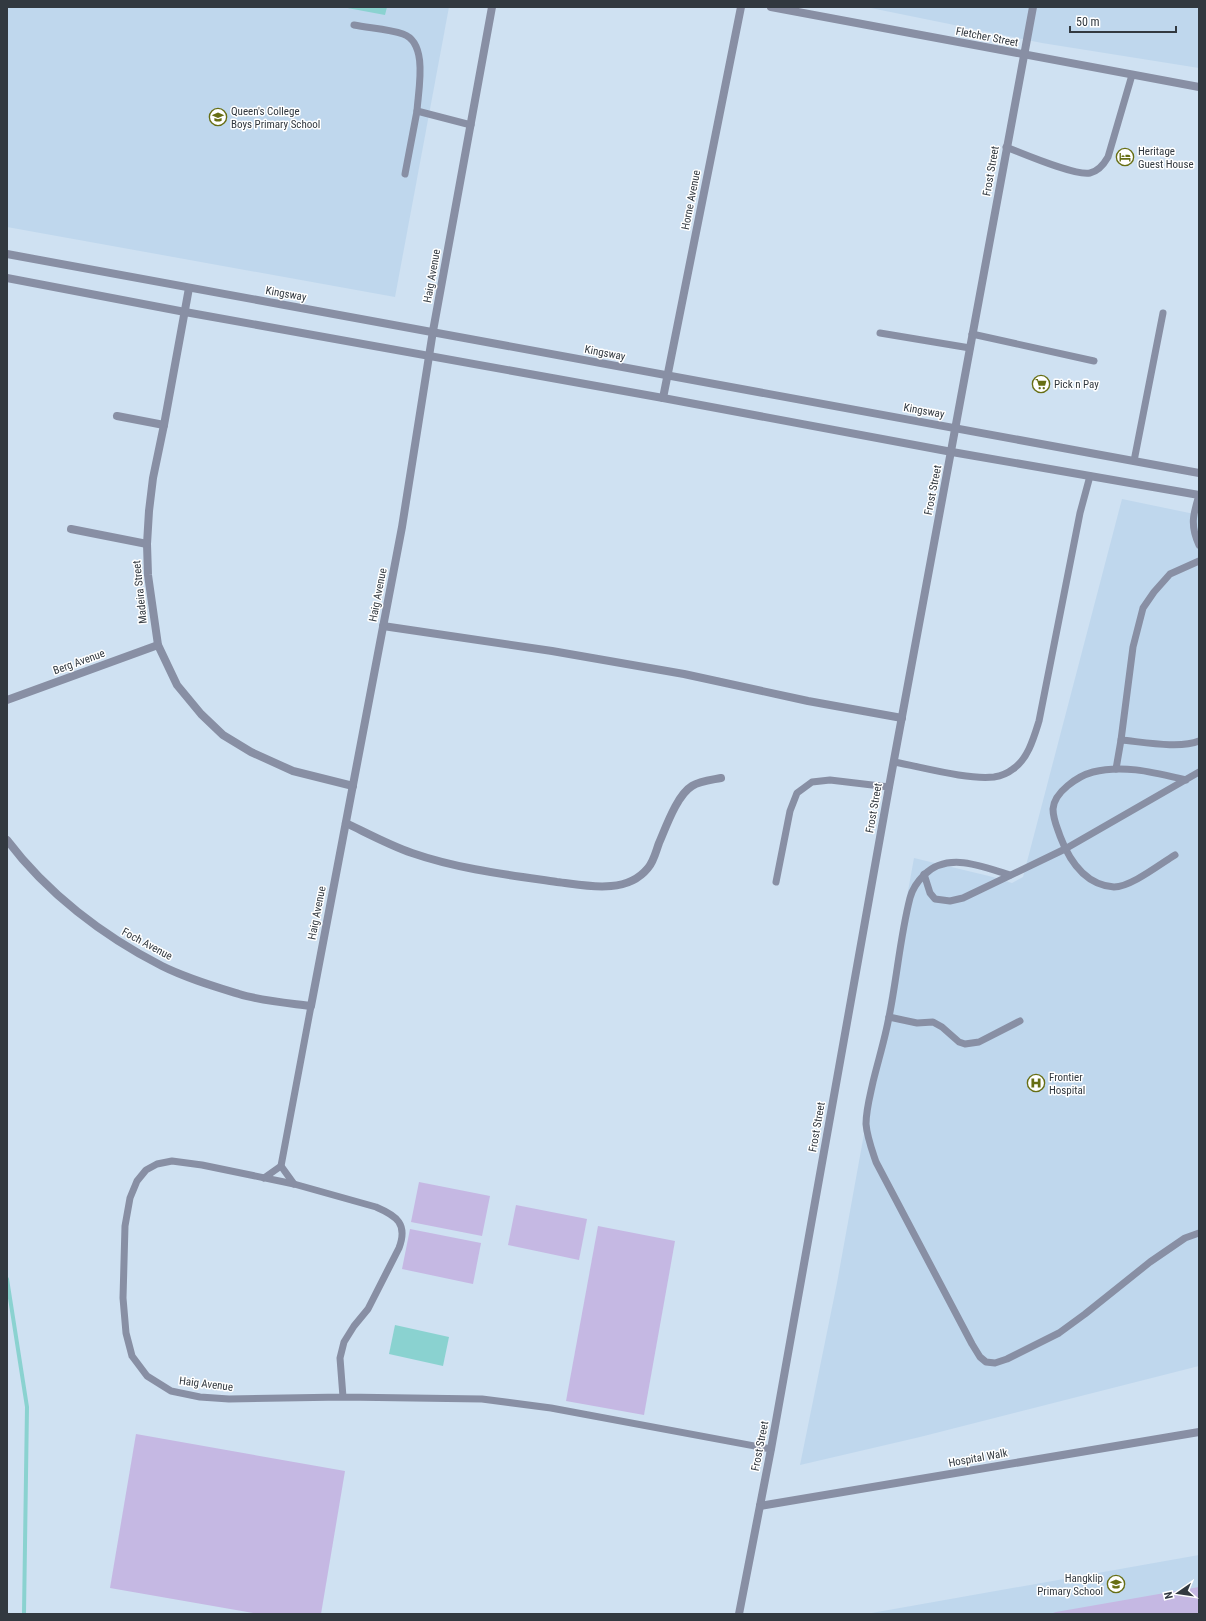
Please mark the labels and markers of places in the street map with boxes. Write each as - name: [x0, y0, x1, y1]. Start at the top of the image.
- place label: Queen's College Boys Primary School: [231, 105, 320, 131]
- school or university icon: Queen's College Boys Primary School: [208, 107, 228, 127]
- place label: Heritage Guest House: [1138, 145, 1194, 171]
- hotel icon: Heritage Guest House: [1115, 147, 1135, 167]
- supermarket icon: Pick n Pay: [1031, 374, 1051, 394]
- place label: Pick n Pay: [1054, 378, 1099, 391]
- place label: Frontier Hospital: [1049, 1071, 1085, 1097]
- hospital icon: Frontier Hospital: [1026, 1073, 1046, 1093]
- place label: Hangklip Primary School: [1037, 1572, 1103, 1598]
- school or university icon: Hangklip Primary School: [1106, 1574, 1126, 1594]

